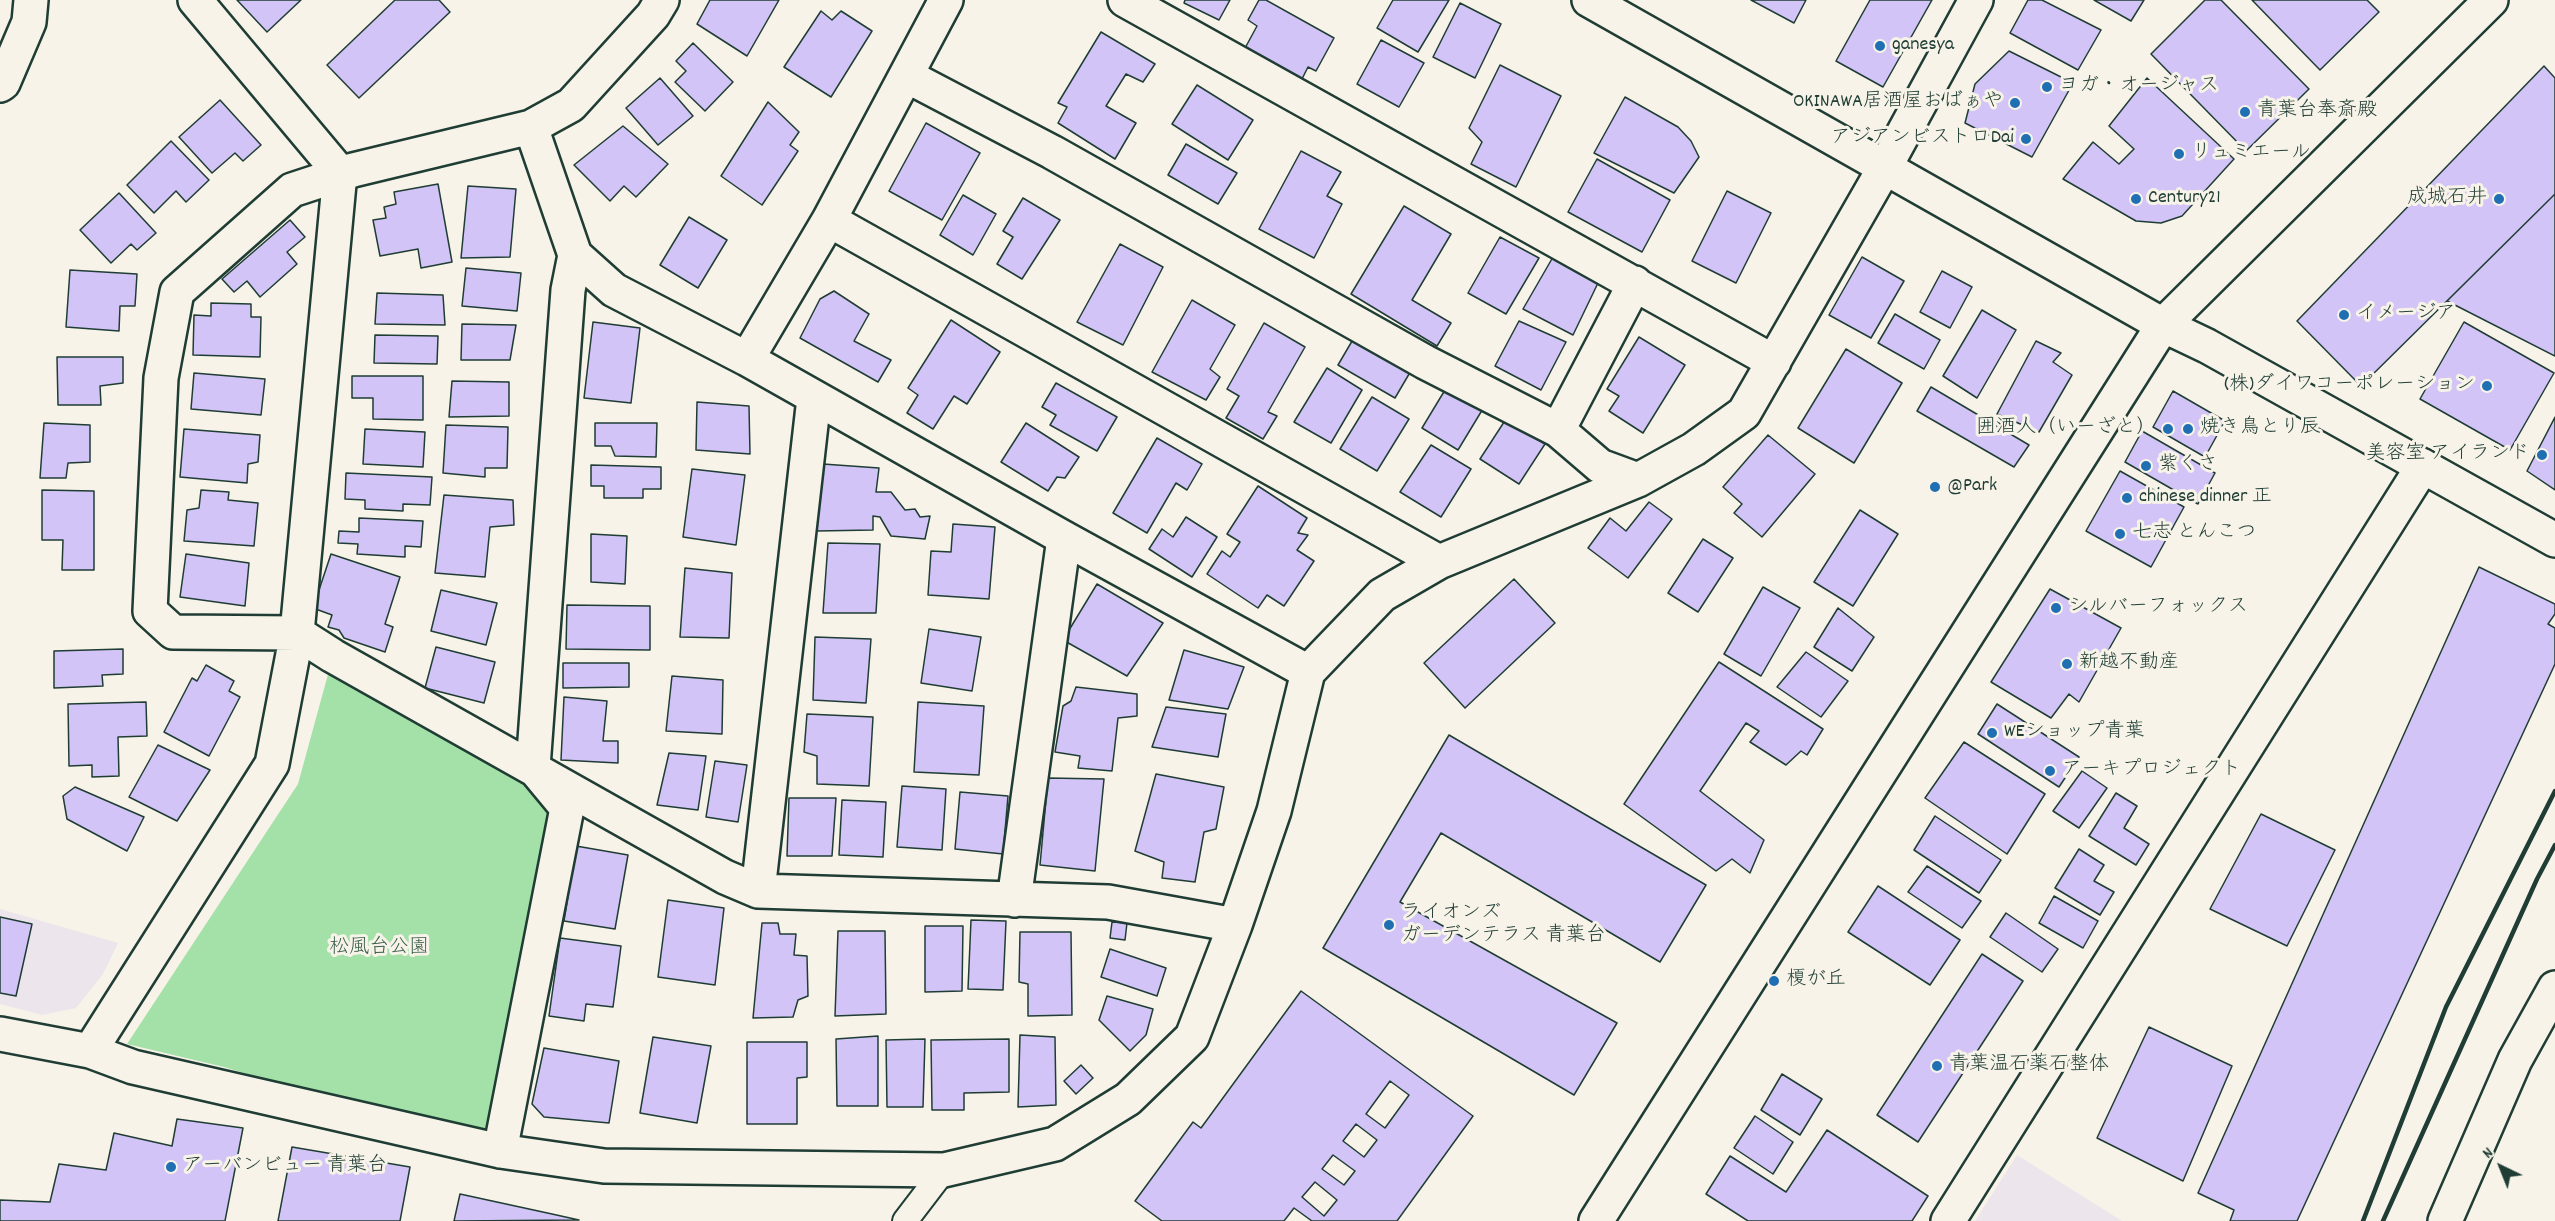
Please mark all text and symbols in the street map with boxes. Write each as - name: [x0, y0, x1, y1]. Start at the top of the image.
- place label: ganesya: [1892, 34, 1954, 58]
- marker: ganesya: [1873, 39, 1887, 53]
- place label: ヨガ・オージャス: [2059, 75, 2219, 99]
- marker: ヨガ・オージャス: [2040, 80, 2054, 94]
- place label: OKINAWA居酒屋おばぁや: [1793, 91, 2003, 115]
- marker: OKINAWA居酒屋おばぁや: [2008, 96, 2022, 110]
- place label: 青葉台奉斎殿: [2257, 100, 2377, 124]
- marker: 青葉台奉斎殿: [2238, 105, 2252, 119]
- place label: アジアンビストロDai: [1831, 127, 2014, 151]
- marker: アジアンビストロDai: [2019, 132, 2033, 146]
- place label: リュミエール: [2191, 142, 2311, 166]
- marker: リュミエール: [2172, 147, 2186, 161]
- place label: Century21: [2148, 187, 2221, 211]
- place label: 成城石井: [2407, 187, 2487, 211]
- marker: Century21: [2129, 192, 2143, 206]
- marker: 成城石井: [2492, 192, 2506, 206]
- place label: イメージア: [2356, 303, 2456, 327]
- marker: イメージア: [2337, 308, 2351, 322]
- place label: (株)ダイワコーポレーション: [2224, 374, 2475, 398]
- marker: (株)ダイワコーポレーション: [2480, 379, 2494, 393]
- place label: 囲酒人（いーざと）: [1976, 417, 2156, 441]
- place label: 焼き鳥とり辰: [2200, 417, 2320, 441]
- marker: 囲酒人（いーざと）: [2161, 422, 2175, 436]
- marker: 焼き鳥とり辰: [2181, 422, 2195, 436]
- place label: 美容室 アイランド: [2365, 443, 2530, 467]
- marker: 美容室 アイランド: [2535, 448, 2549, 462]
- place label: 紫くさ: [2158, 454, 2218, 478]
- marker: 紫くさ: [2139, 459, 2153, 473]
- place label: @Park: [1947, 475, 1997, 499]
- marker: @Park: [1928, 480, 1942, 494]
- place label: chinese dinner 正: [2139, 486, 2272, 510]
- marker: chinese dinner 正: [2120, 491, 2134, 505]
- place label: 七志 とんこつ: [2132, 522, 2257, 546]
- marker: 七志 とんこつ: [2113, 527, 2127, 541]
- place label: シルバーフォックス: [2068, 596, 2248, 620]
- marker: シルバーフォックス: [2049, 601, 2063, 615]
- place label: 新越不動産: [2079, 652, 2179, 676]
- marker: 新越不動産: [2060, 657, 2074, 671]
- place label: WEショップ青葉: [2004, 721, 2145, 745]
- marker: WEショップ青葉: [1985, 726, 1999, 740]
- place label: アーキプロジェクト: [2062, 759, 2241, 783]
- marker: アーキプロジェクト: [2043, 764, 2057, 778]
- place label: ライオンズ ガーデンテラス 青葉台: [1401, 902, 1606, 949]
- marker: ライオンズ ガーデンテラス 青葉台: [1382, 918, 1396, 932]
- park label: 松風台公園: [329, 937, 429, 961]
- place label: 榎が丘: [1786, 969, 1846, 993]
- marker: 榎が丘: [1767, 974, 1781, 988]
- place label: 青葉温石薬石整体: [1949, 1054, 2109, 1078]
- marker: 青葉温石薬石整体: [1930, 1059, 1944, 1073]
- north arrow: [2471, 1137, 2531, 1197]
- text: N: [2478, 1142, 2499, 1165]
- place label: アーバンビュー 青葉台: [183, 1155, 387, 1179]
- marker: アーバンビュー 青葉台: [164, 1160, 178, 1174]

